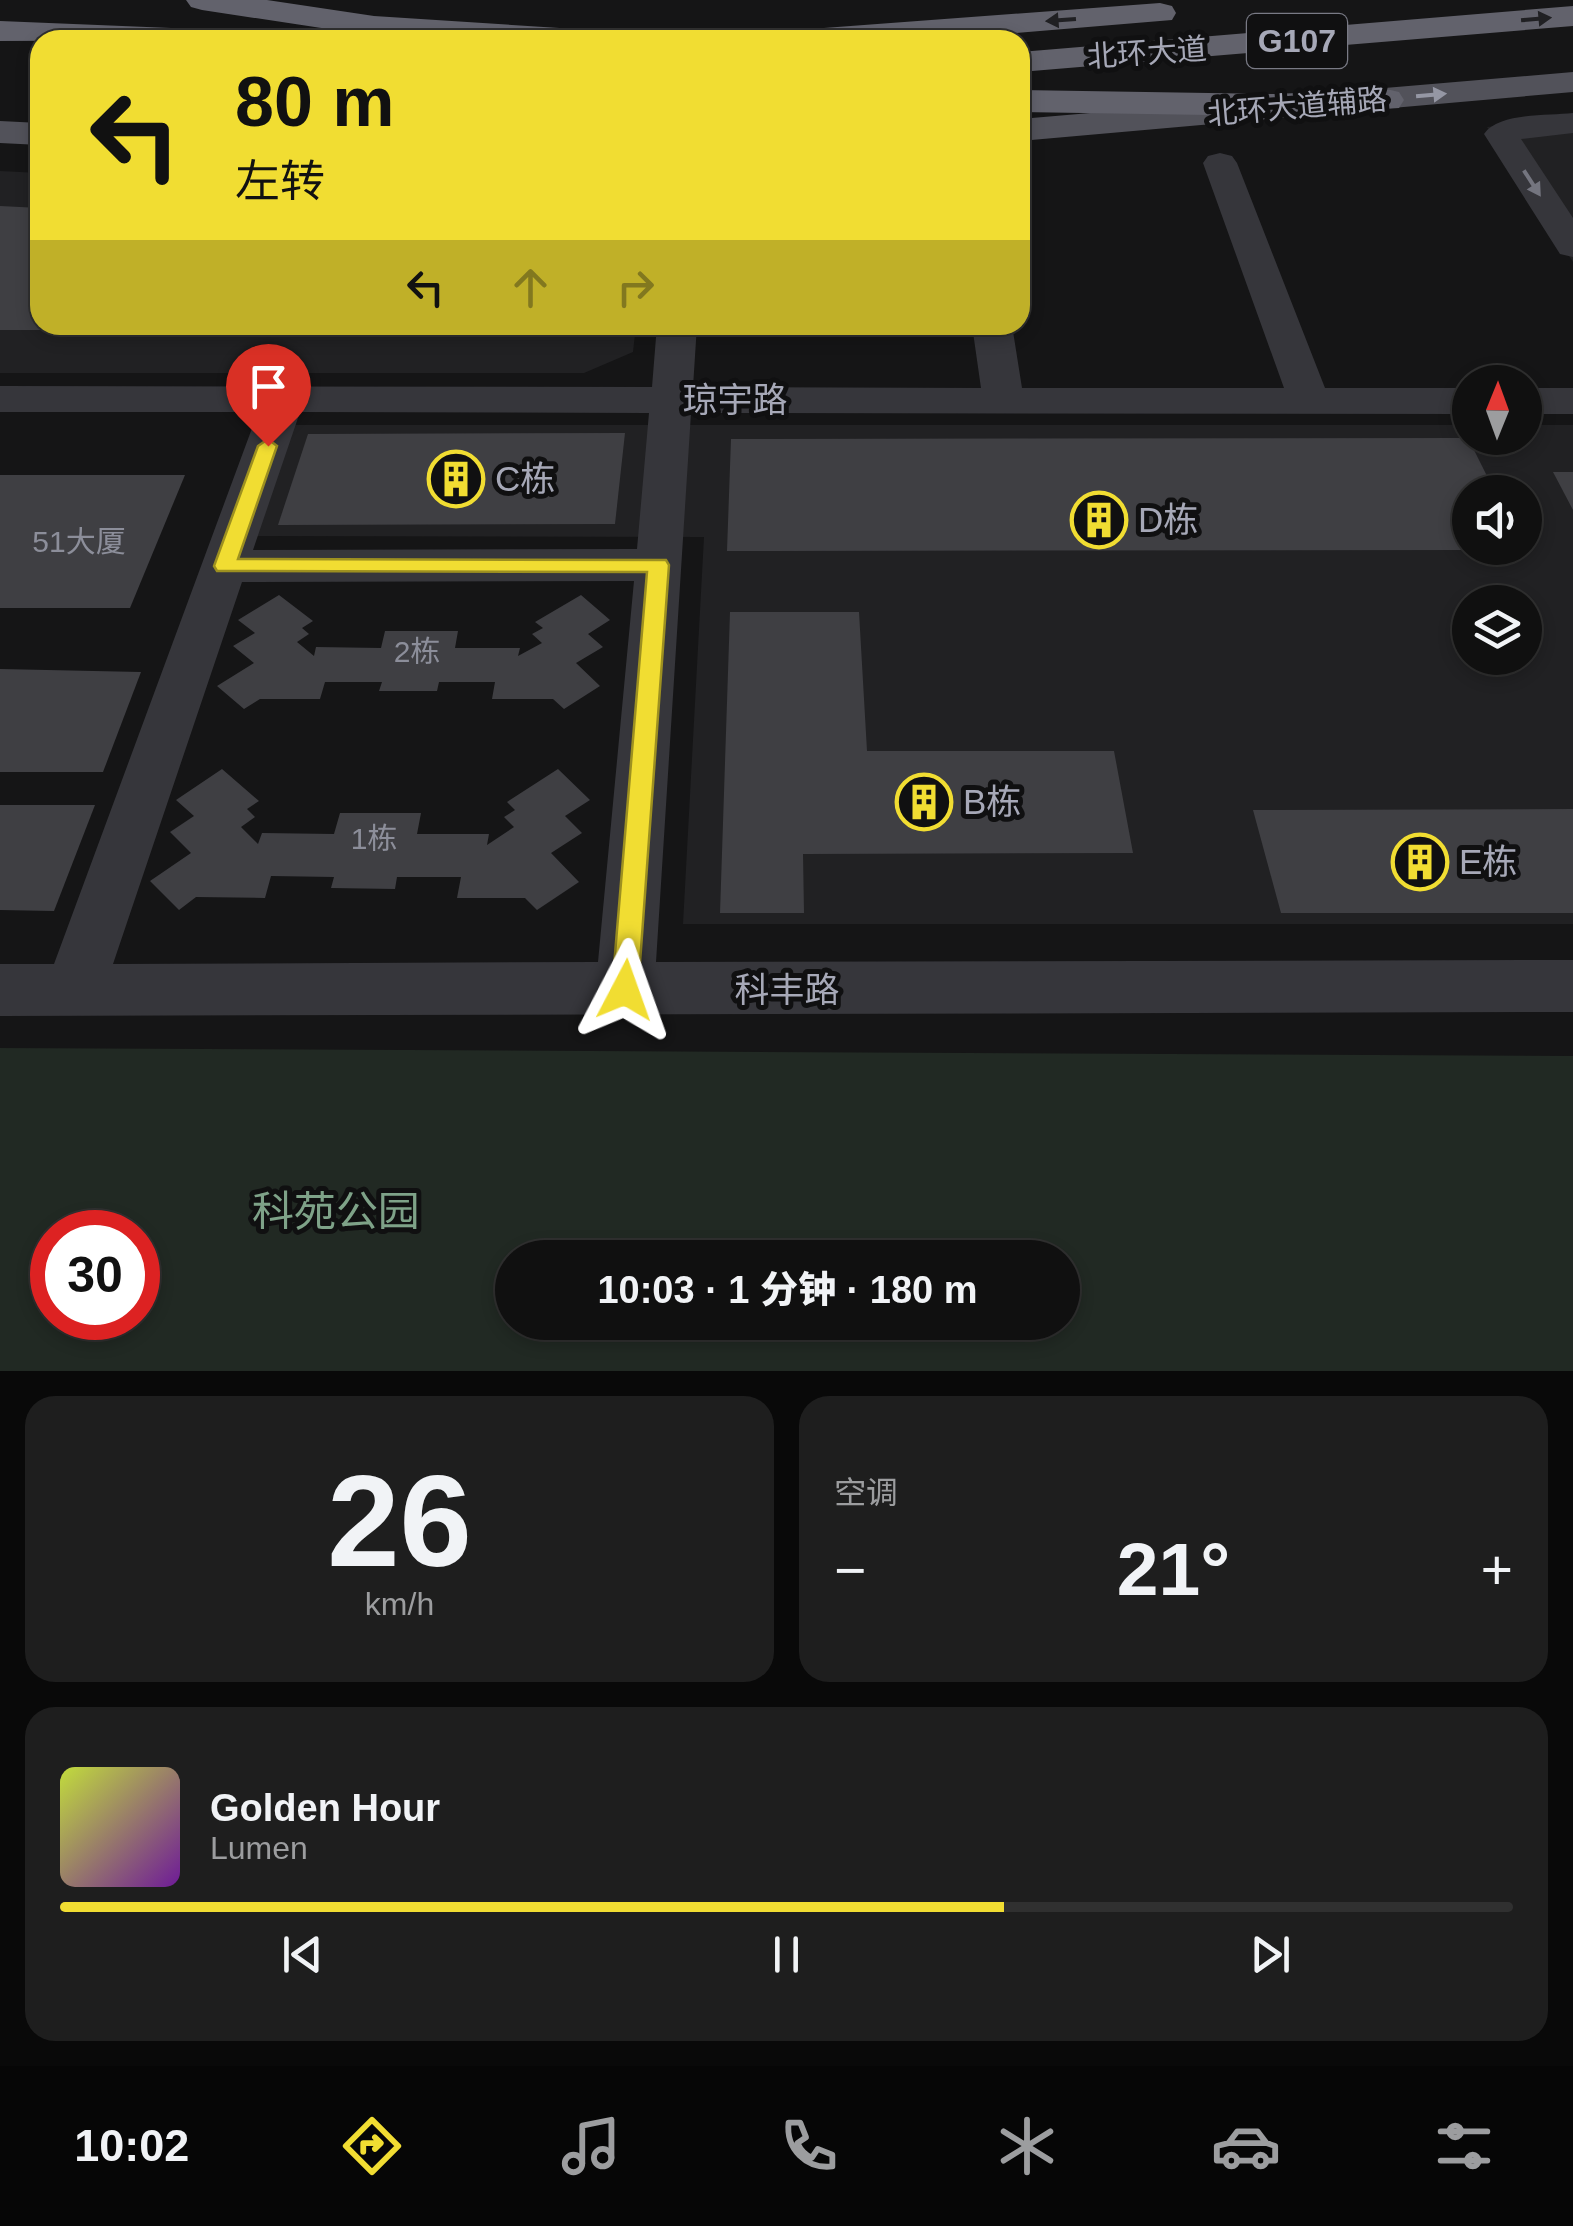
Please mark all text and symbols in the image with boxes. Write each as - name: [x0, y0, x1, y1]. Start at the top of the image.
- one-way arrow: [1520, 11, 1552, 27]
- one-way arrow: [1044, 13, 1076, 29]
- road number: G107: [1247, 14, 1347, 68]
- street label: 北环大道: [1086, 32, 1208, 73]
- text: 80 m: [235, 63, 395, 141]
- icon: left: [70, 70, 200, 200]
- street label: 北环大道辅路: [1206, 82, 1388, 131]
- one-way arrow: [1416, 87, 1447, 103]
- text: 左转: [235, 156, 325, 207]
- one-way arrow: [1523, 169, 1541, 196]
- icon: left: [398, 260, 453, 315]
- icon: ahead: [503, 260, 558, 315]
- icon: right: [608, 260, 663, 315]
- pin: [226, 344, 311, 447]
- icon: arrive: [241, 359, 296, 414]
- north arrow: [1452, 365, 1542, 455]
- map controls: [1452, 365, 1542, 675]
- street label: 琼宇路: [682, 380, 788, 419]
- building icon: C栋: [426, 449, 486, 509]
- place label: C栋: [495, 459, 555, 498]
- button: sound: [1452, 475, 1542, 565]
- building icon: D栋: [1069, 490, 1129, 550]
- place label: D栋: [1138, 500, 1198, 539]
- house number: 51大厦: [32, 525, 126, 558]
- button: layers: [1452, 585, 1542, 675]
- house number: 2栋: [394, 635, 440, 668]
- building icon: B栋: [894, 772, 954, 832]
- place label: B栋: [963, 782, 1021, 821]
- house number: 1栋: [351, 822, 397, 855]
- building icon: E栋: [1390, 832, 1450, 892]
- place label: E栋: [1459, 842, 1517, 881]
- position arrow: [573, 938, 677, 1042]
- street label: 科丰路: [734, 970, 840, 1009]
- park label: 科苑公园: [252, 1188, 420, 1235]
- speed limit sign: 30: [30, 1210, 160, 1340]
- text: 10:03 · 1 分钟 · 180 m: [597, 1269, 978, 1311]
- text: 26: [327, 1448, 472, 1594]
- text: 空调: [834, 1475, 898, 1511]
- text: 21°: [1117, 1527, 1230, 1611]
- text: −: [834, 1539, 866, 1601]
- text: +: [1481, 1539, 1513, 1601]
- text: km/h: [365, 1586, 434, 1622]
- text: Golden Hour: [210, 1787, 440, 1829]
- text: Lumen: [210, 1830, 308, 1866]
- icon: previous: [275, 1927, 330, 1982]
- icon: pause: [759, 1927, 814, 1982]
- icon: next: [1243, 1927, 1298, 1982]
- icon: directions: [337, 2111, 407, 2181]
- icon: music: [556, 2111, 626, 2181]
- icon: phone: [774, 2111, 844, 2181]
- icon: climate: [992, 2111, 1062, 2181]
- icon: car: [1211, 2111, 1281, 2181]
- icon: filters: [1429, 2111, 1499, 2181]
- text: 10:02: [74, 2120, 189, 2171]

